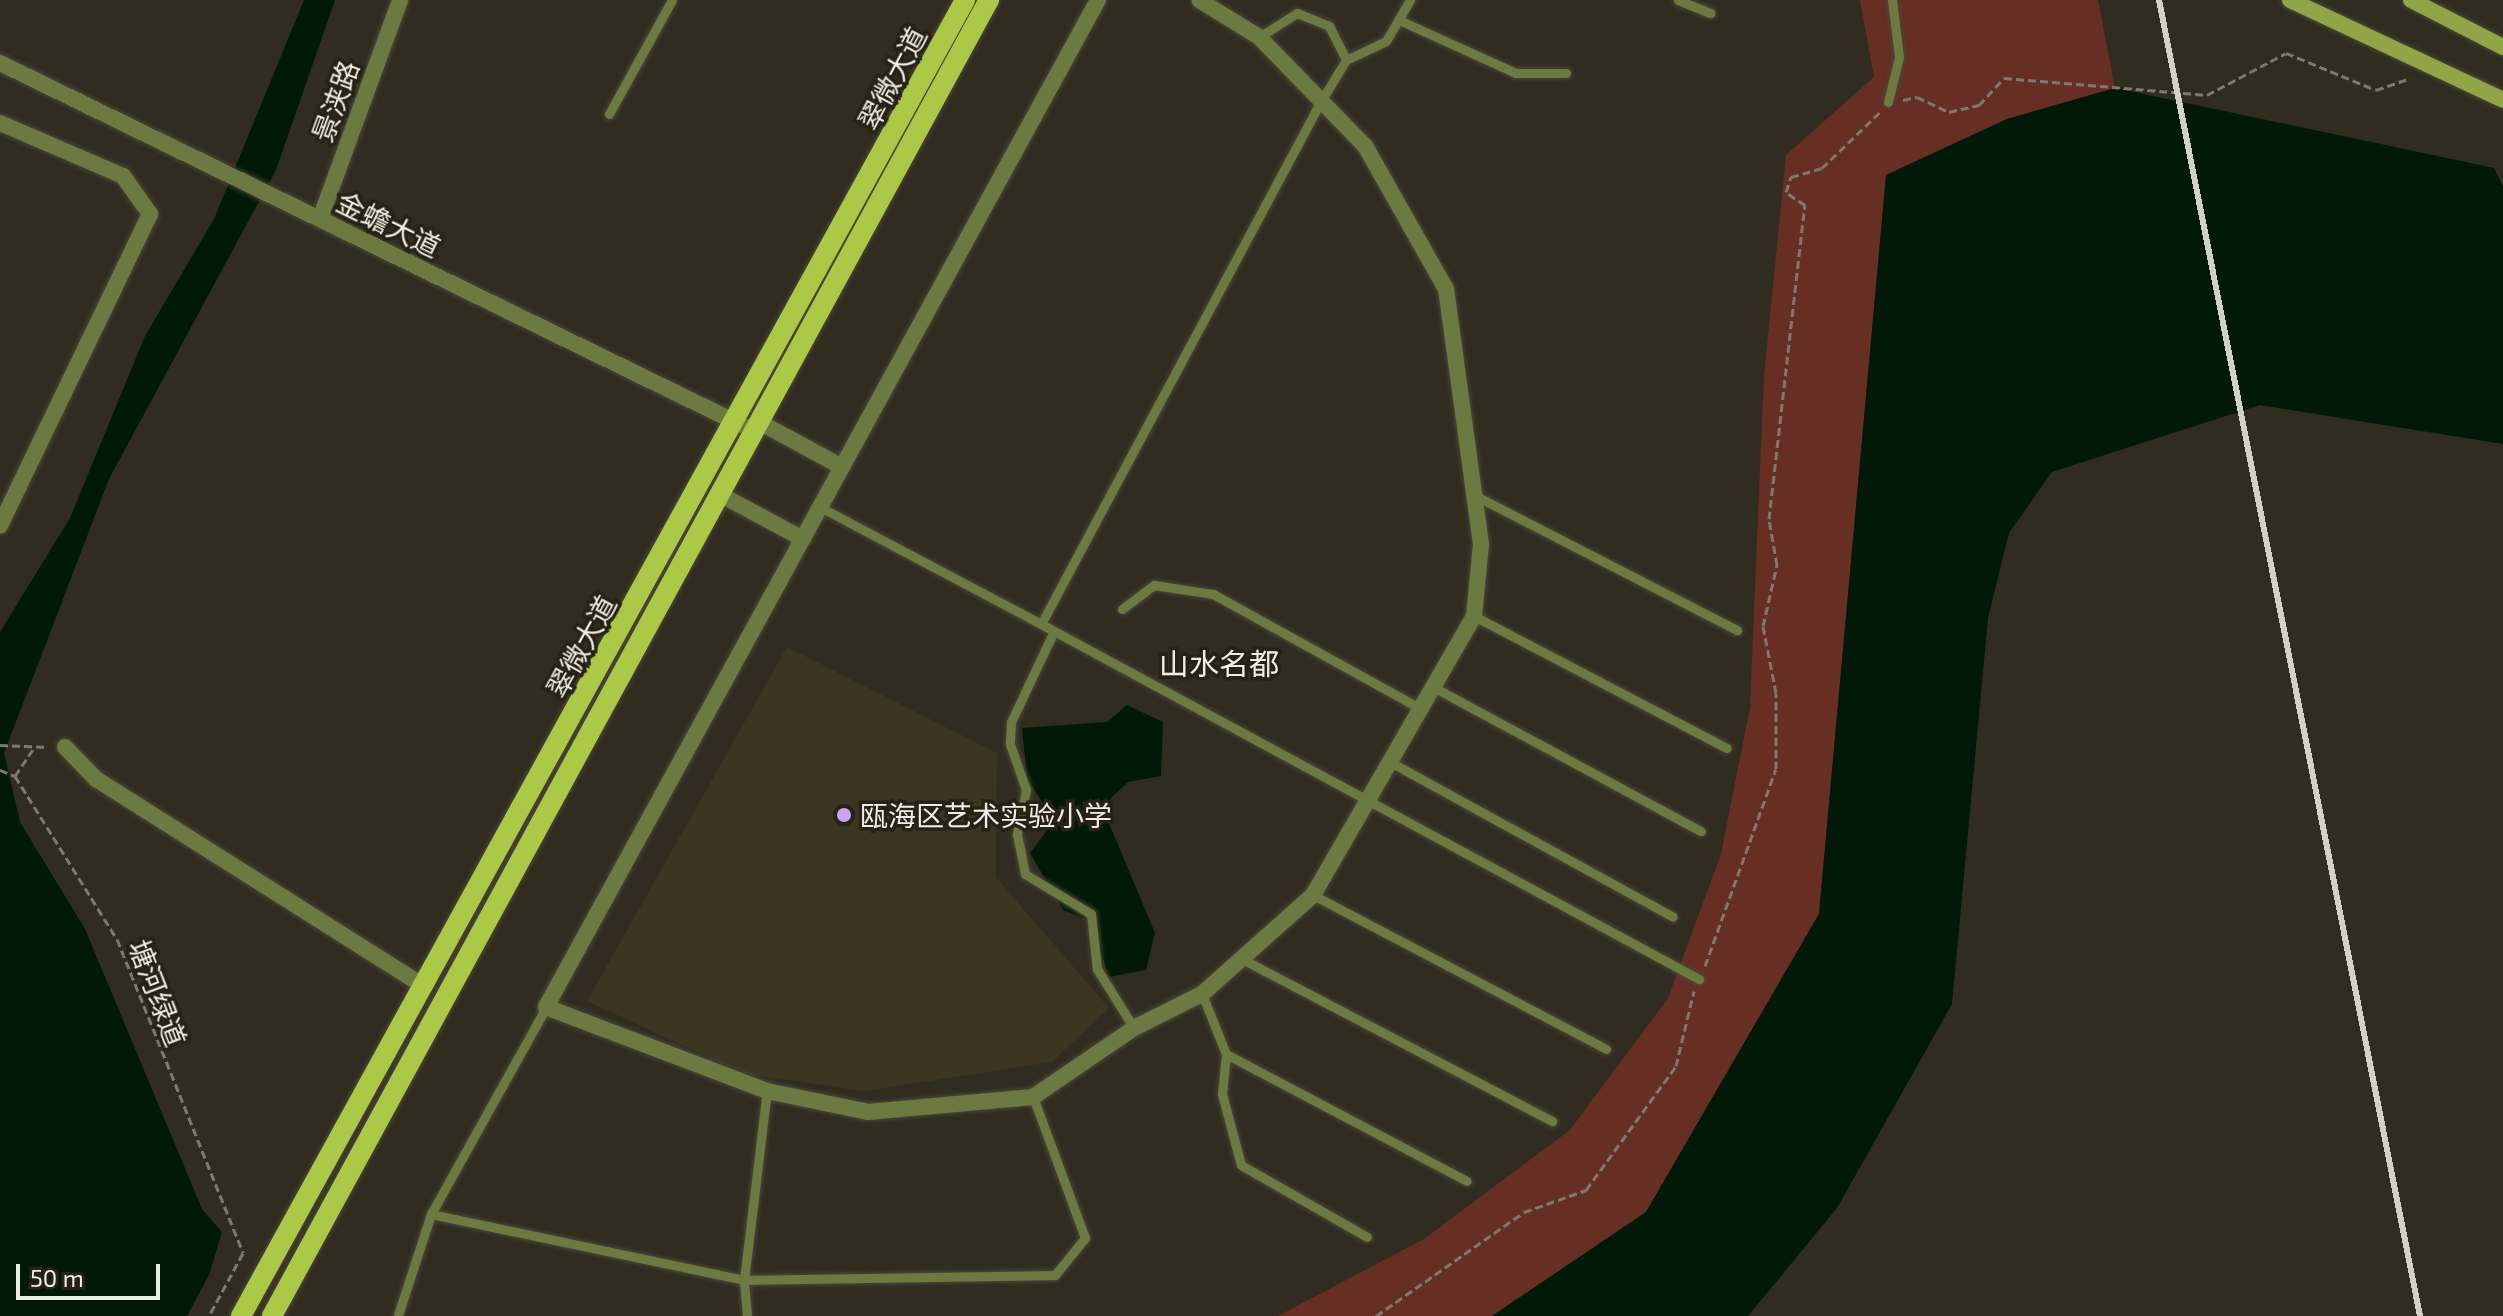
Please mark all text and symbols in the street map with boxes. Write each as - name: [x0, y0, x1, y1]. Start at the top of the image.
- street label: 翠微大道: [851, 21, 933, 135]
- street label: 景浃路: [305, 56, 365, 146]
- street label: 金蟾大道: [331, 184, 447, 264]
- street label: 翠微大道: [539, 589, 623, 703]
- district label: 山水名都: [1159, 645, 1279, 681]
- place label: 瓯海区艺术实验小学: [860, 798, 1112, 832]
- marker: 瓯海区艺术实验小学: [835, 806, 853, 824]
- street label: 塘河绿道: [122, 935, 194, 1051]
- scale bar: [20, 1248, 164, 1298]
- text: 50 m: [30, 1263, 84, 1292]

